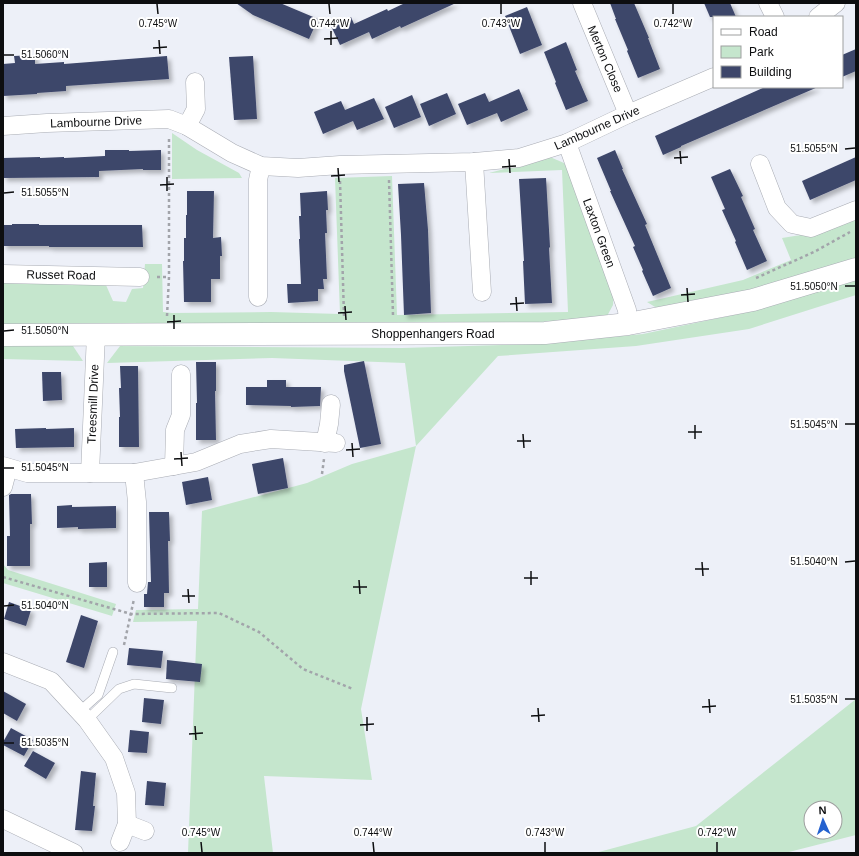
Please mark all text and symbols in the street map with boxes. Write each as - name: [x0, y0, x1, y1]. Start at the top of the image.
- legend: [713, 16, 843, 88]
- text: 0.745°W: [139, 18, 178, 29]
- text: 0.744°W: [311, 18, 350, 29]
- text: 0.743°W: [482, 18, 521, 29]
- text: 0.742°W: [654, 18, 693, 29]
- street label: Merton Close: [585, 23, 626, 95]
- text: Road: [749, 25, 778, 39]
- text: Park: [749, 45, 775, 59]
- text: 51.5060°N: [21, 49, 69, 60]
- text: Building: [749, 65, 792, 79]
- street label: Lambourne Drive: [552, 103, 642, 153]
- street label: Lambourne Drive: [50, 113, 143, 131]
- text: 51.5055°N: [790, 143, 838, 154]
- text: 51.5055°N: [21, 187, 69, 198]
- street label: Laxton Green: [580, 196, 618, 270]
- street label: Russet Road: [26, 267, 96, 283]
- text: 51.5050°N: [790, 281, 838, 292]
- text: 51.5050°N: [21, 325, 69, 336]
- street label: Shoppenhangers Road: [371, 327, 495, 341]
- street label: Treesmill Drive: [85, 364, 101, 444]
- text: 51.5045°N: [790, 419, 838, 430]
- text: 51.5045°N: [21, 462, 69, 473]
- text: 51.5040°N: [790, 556, 838, 567]
- text: 51.5040°N: [21, 600, 69, 611]
- text: 51.5035°N: [790, 694, 838, 705]
- text: 51.5035°N: [21, 737, 69, 748]
- north arrow: [803, 800, 843, 840]
- text: N: [818, 804, 827, 816]
- text: 0.745°W: [182, 827, 221, 838]
- text: 0.744°W: [354, 827, 393, 838]
- text: 0.743°W: [526, 827, 565, 838]
- text: 0.742°W: [698, 827, 737, 838]

